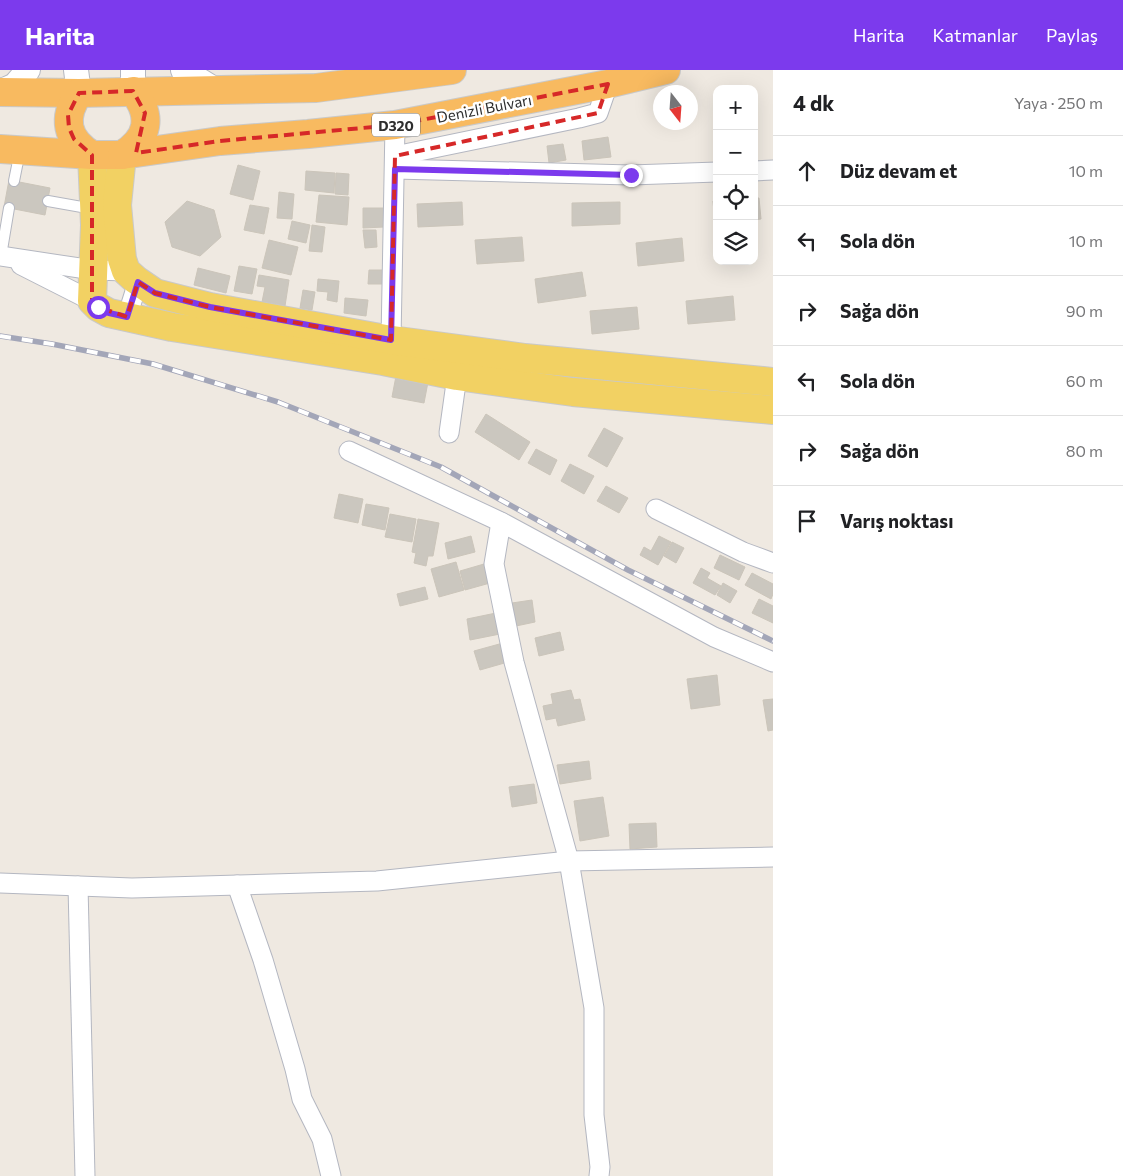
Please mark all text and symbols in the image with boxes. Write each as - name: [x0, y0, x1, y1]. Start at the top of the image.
- text: Harita: [25, 21, 95, 50]
- text: Harita: [853, 24, 905, 46]
- text: Katmanlar: [933, 24, 1018, 46]
- text: Paylaş: [1046, 24, 1098, 46]
- north arrow: [653, 85, 698, 130]
- map controls: [713, 85, 758, 265]
- button: +: [713, 85, 758, 130]
- street label: Denizli Bulvarı: [435, 90, 533, 126]
- text: 4 dk: [793, 90, 834, 115]
- text: Yaya · 250 m: [1014, 93, 1103, 112]
- road number: D320: [372, 114, 420, 136]
- button: −: [713, 130, 758, 175]
- icon: ahead: [793, 157, 821, 185]
- text: Düz devam et: [840, 159, 957, 182]
- text: 10 m: [1069, 161, 1103, 180]
- route end: [620, 164, 643, 187]
- button: locate: [713, 175, 758, 220]
- button: layers: [713, 220, 758, 265]
- icon: left: [793, 227, 821, 255]
- text: Sola dön: [840, 229, 915, 252]
- text: 10 m: [1069, 231, 1103, 250]
- route start: [87, 296, 110, 319]
- icon: right: [793, 297, 821, 325]
- text: Sağa dön: [840, 299, 919, 322]
- text: 90 m: [1066, 301, 1103, 320]
- icon: left: [793, 367, 821, 395]
- text: Sola dön: [840, 369, 915, 392]
- text: 60 m: [1066, 371, 1103, 390]
- icon: right: [793, 437, 821, 465]
- text: Sağa dön: [840, 439, 919, 462]
- text: 80 m: [1066, 441, 1103, 460]
- icon: arrive: [793, 507, 821, 535]
- text: Varış noktası: [840, 509, 953, 532]

